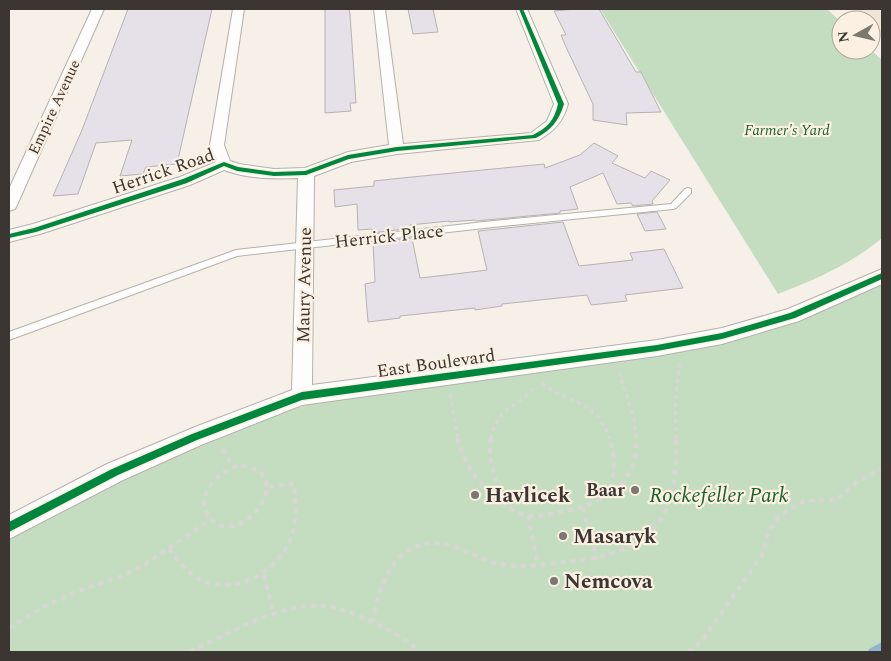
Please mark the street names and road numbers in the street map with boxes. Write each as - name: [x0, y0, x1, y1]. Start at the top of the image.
- street label: Empire Avenue: [22, 56, 87, 158]
- street label: Herrick Road: [108, 141, 218, 202]
- street label: Herrick Place: [333, 217, 445, 256]
- street label: Maury Avenue: [290, 227, 319, 343]
- street label: East Boulevard: [375, 342, 497, 385]

